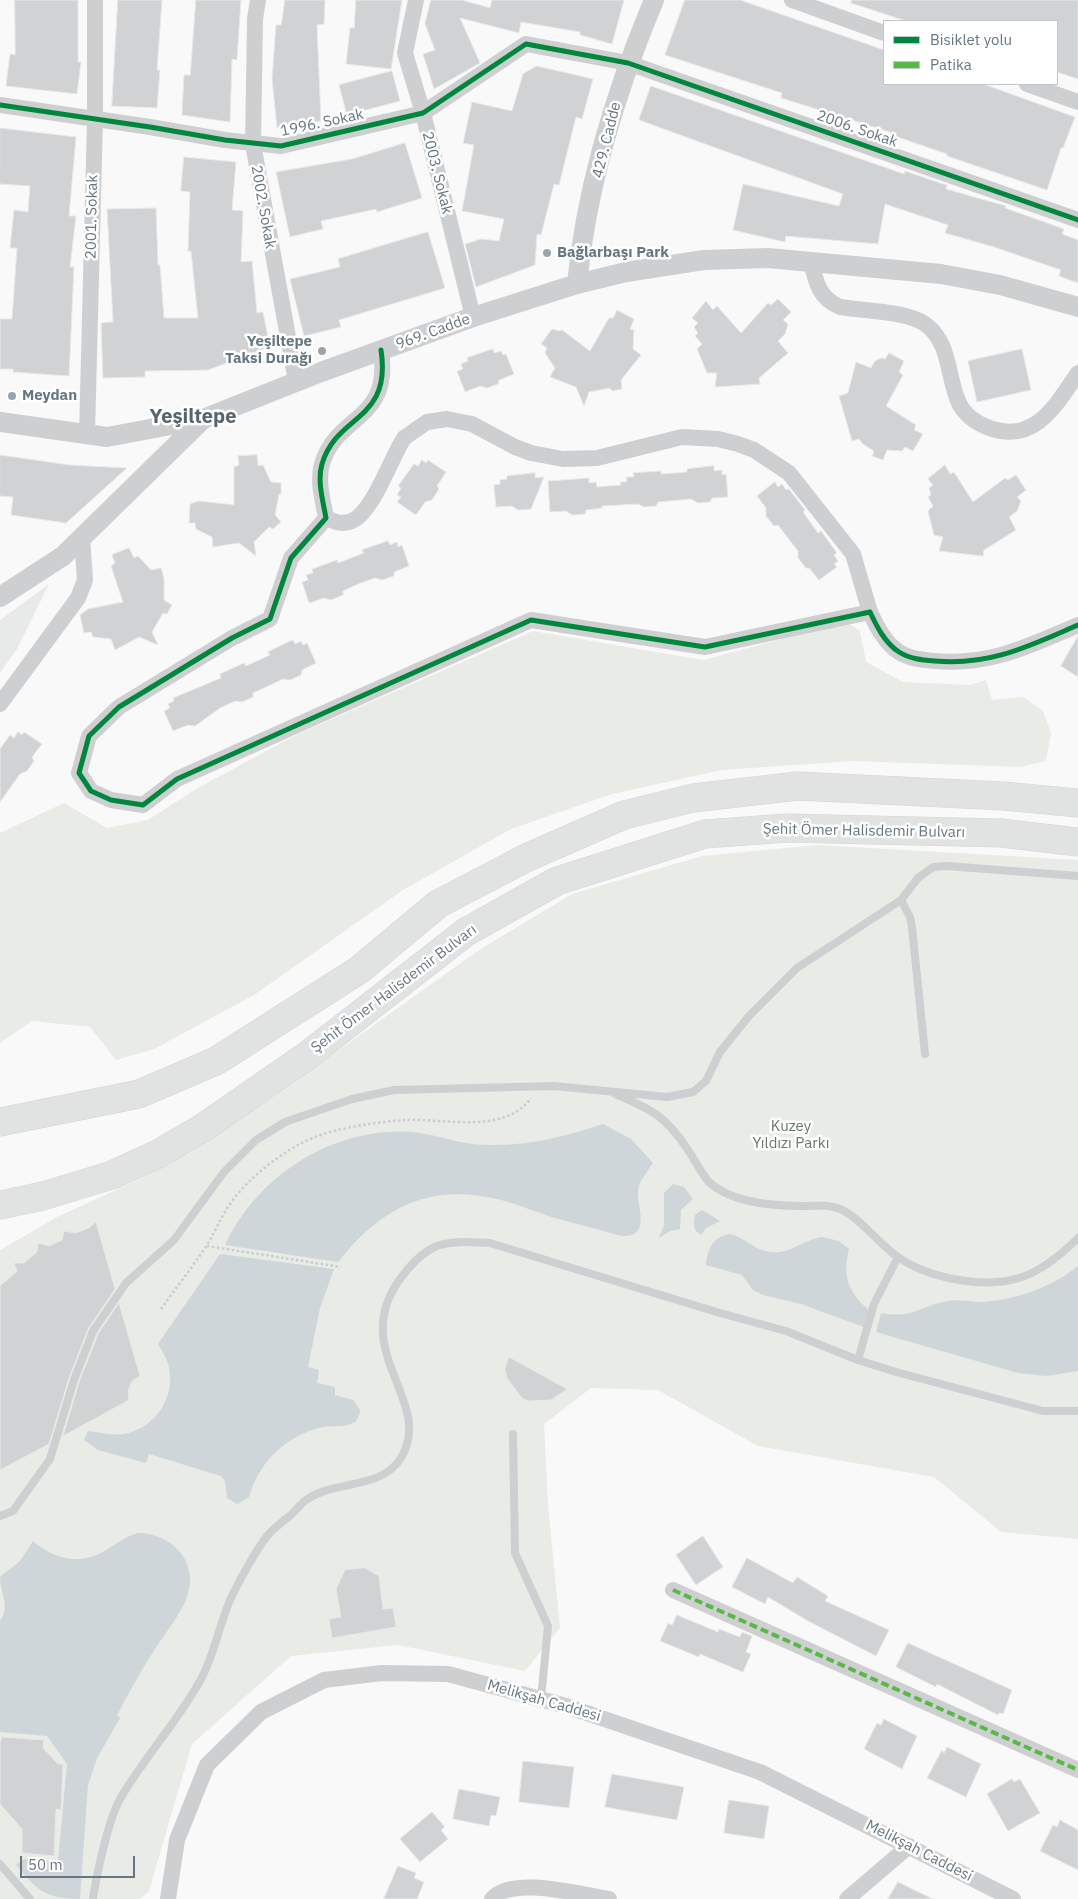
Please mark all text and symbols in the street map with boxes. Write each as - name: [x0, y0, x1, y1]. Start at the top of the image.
- legend: [883, 20, 1058, 85]
- text: Bisiklet yolu: [930, 30, 1012, 49]
- text: Patika: [930, 55, 972, 74]
- street label: 429. Cadde: [589, 100, 625, 180]
- street label: 1996. Sokak: [279, 105, 365, 141]
- street label: 2006. Sokak: [814, 107, 900, 151]
- street label: 2003. Sokak: [418, 130, 456, 216]
- street label: 2002. Sokak: [247, 164, 279, 250]
- street label: 2001. Sokak: [82, 175, 102, 259]
- place label: Bağlarbaşı Park: [557, 244, 669, 262]
- marker: Bağlarbaşı Park: [541, 247, 553, 259]
- street label: 969. Cadde: [393, 310, 473, 354]
- place label: Yeşiltepe Taksi Durağı: [225, 333, 312, 368]
- marker: Yeşiltepe Taksi Durağı: [316, 345, 328, 357]
- place label: Meydan: [22, 387, 77, 405]
- marker: Meydan: [6, 390, 18, 402]
- district label: Yeşiltepe: [150, 405, 236, 429]
- street label: Şehit Ömer Halisdemir Bulvarı: [763, 820, 965, 842]
- street label: Şehit Ömer Halisdemir Bulvarı: [308, 921, 480, 1057]
- park label: Kuzey Yıldızı Parkı: [753, 1118, 829, 1153]
- street label: Melikşah Caddesi: [485, 1676, 603, 1726]
- street label: Melikşah Caddesi: [863, 1816, 975, 1886]
- scale bar: [22, 1846, 138, 1878]
- text: 50 m: [28, 1855, 63, 1874]

